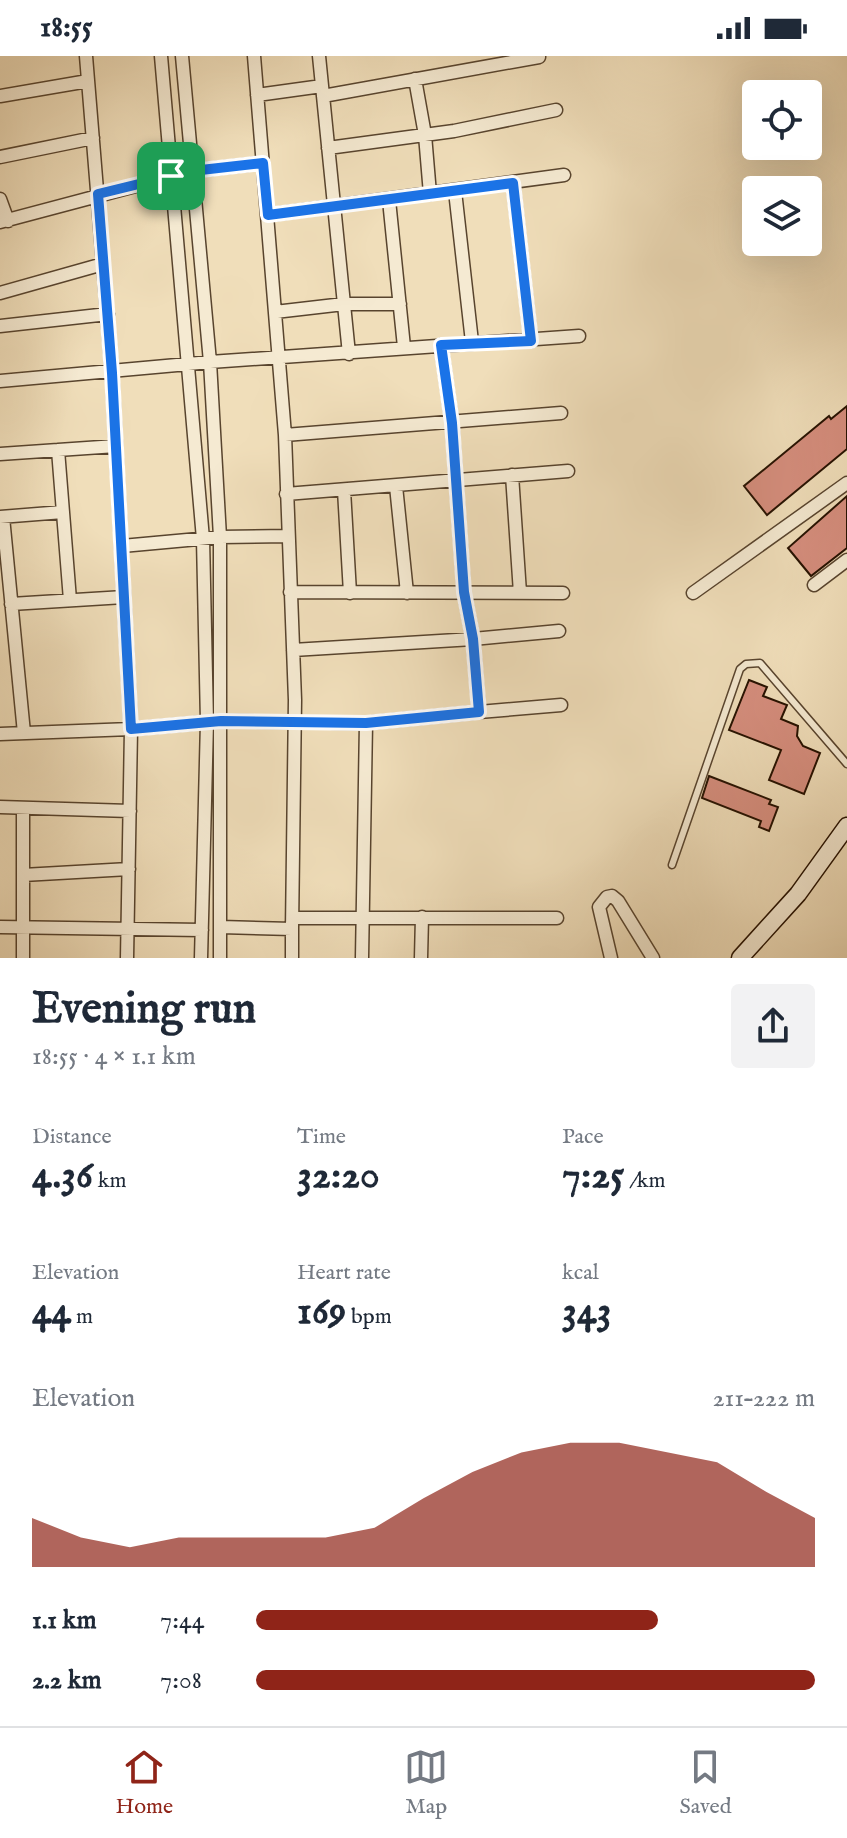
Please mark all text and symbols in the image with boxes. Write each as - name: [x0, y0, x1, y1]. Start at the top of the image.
- text: 18:55: [40, 9, 93, 47]
- map controls: [742, 80, 822, 256]
- button: locate: [742, 80, 822, 160]
- pin: [137, 142, 205, 210]
- icon: arrive: [149, 154, 193, 198]
- button: layers: [742, 176, 822, 256]
- text: Evening run: [32, 982, 256, 1038]
- button: share: [731, 984, 815, 1068]
- text: 18:55 · 4 × 1.1 km: [32, 1040, 196, 1073]
- text: Distance: [32, 1123, 112, 1151]
- text: Time: [297, 1123, 346, 1151]
- text: Pace: [562, 1123, 604, 1151]
- text: 4.36: [32, 1151, 93, 1202]
- text: 32:20: [297, 1151, 380, 1202]
- text: 7:25: [562, 1151, 624, 1202]
- text: km: [93, 1167, 126, 1195]
- text: /km: [624, 1167, 665, 1195]
- text: Elevation: [32, 1259, 119, 1287]
- text: Heart rate: [297, 1259, 391, 1287]
- text: kcal: [562, 1259, 599, 1287]
- text: 44: [32, 1287, 71, 1338]
- text: 169: [297, 1287, 346, 1338]
- text: 343: [562, 1287, 612, 1338]
- text: m: [71, 1303, 93, 1331]
- text: bpm: [346, 1303, 392, 1331]
- text: Elevation: [32, 1382, 135, 1415]
- text: 211–222 m: [712, 1382, 815, 1415]
- text: 1.1 km: [32, 1604, 97, 1637]
- text: 7:44: [160, 1604, 205, 1637]
- text: 2.2 km: [32, 1664, 102, 1697]
- text: 7:08: [160, 1664, 202, 1697]
- tab: Home: [116, 1745, 173, 1821]
- tab: Map: [404, 1745, 448, 1821]
- tab: Saved: [679, 1745, 731, 1821]

